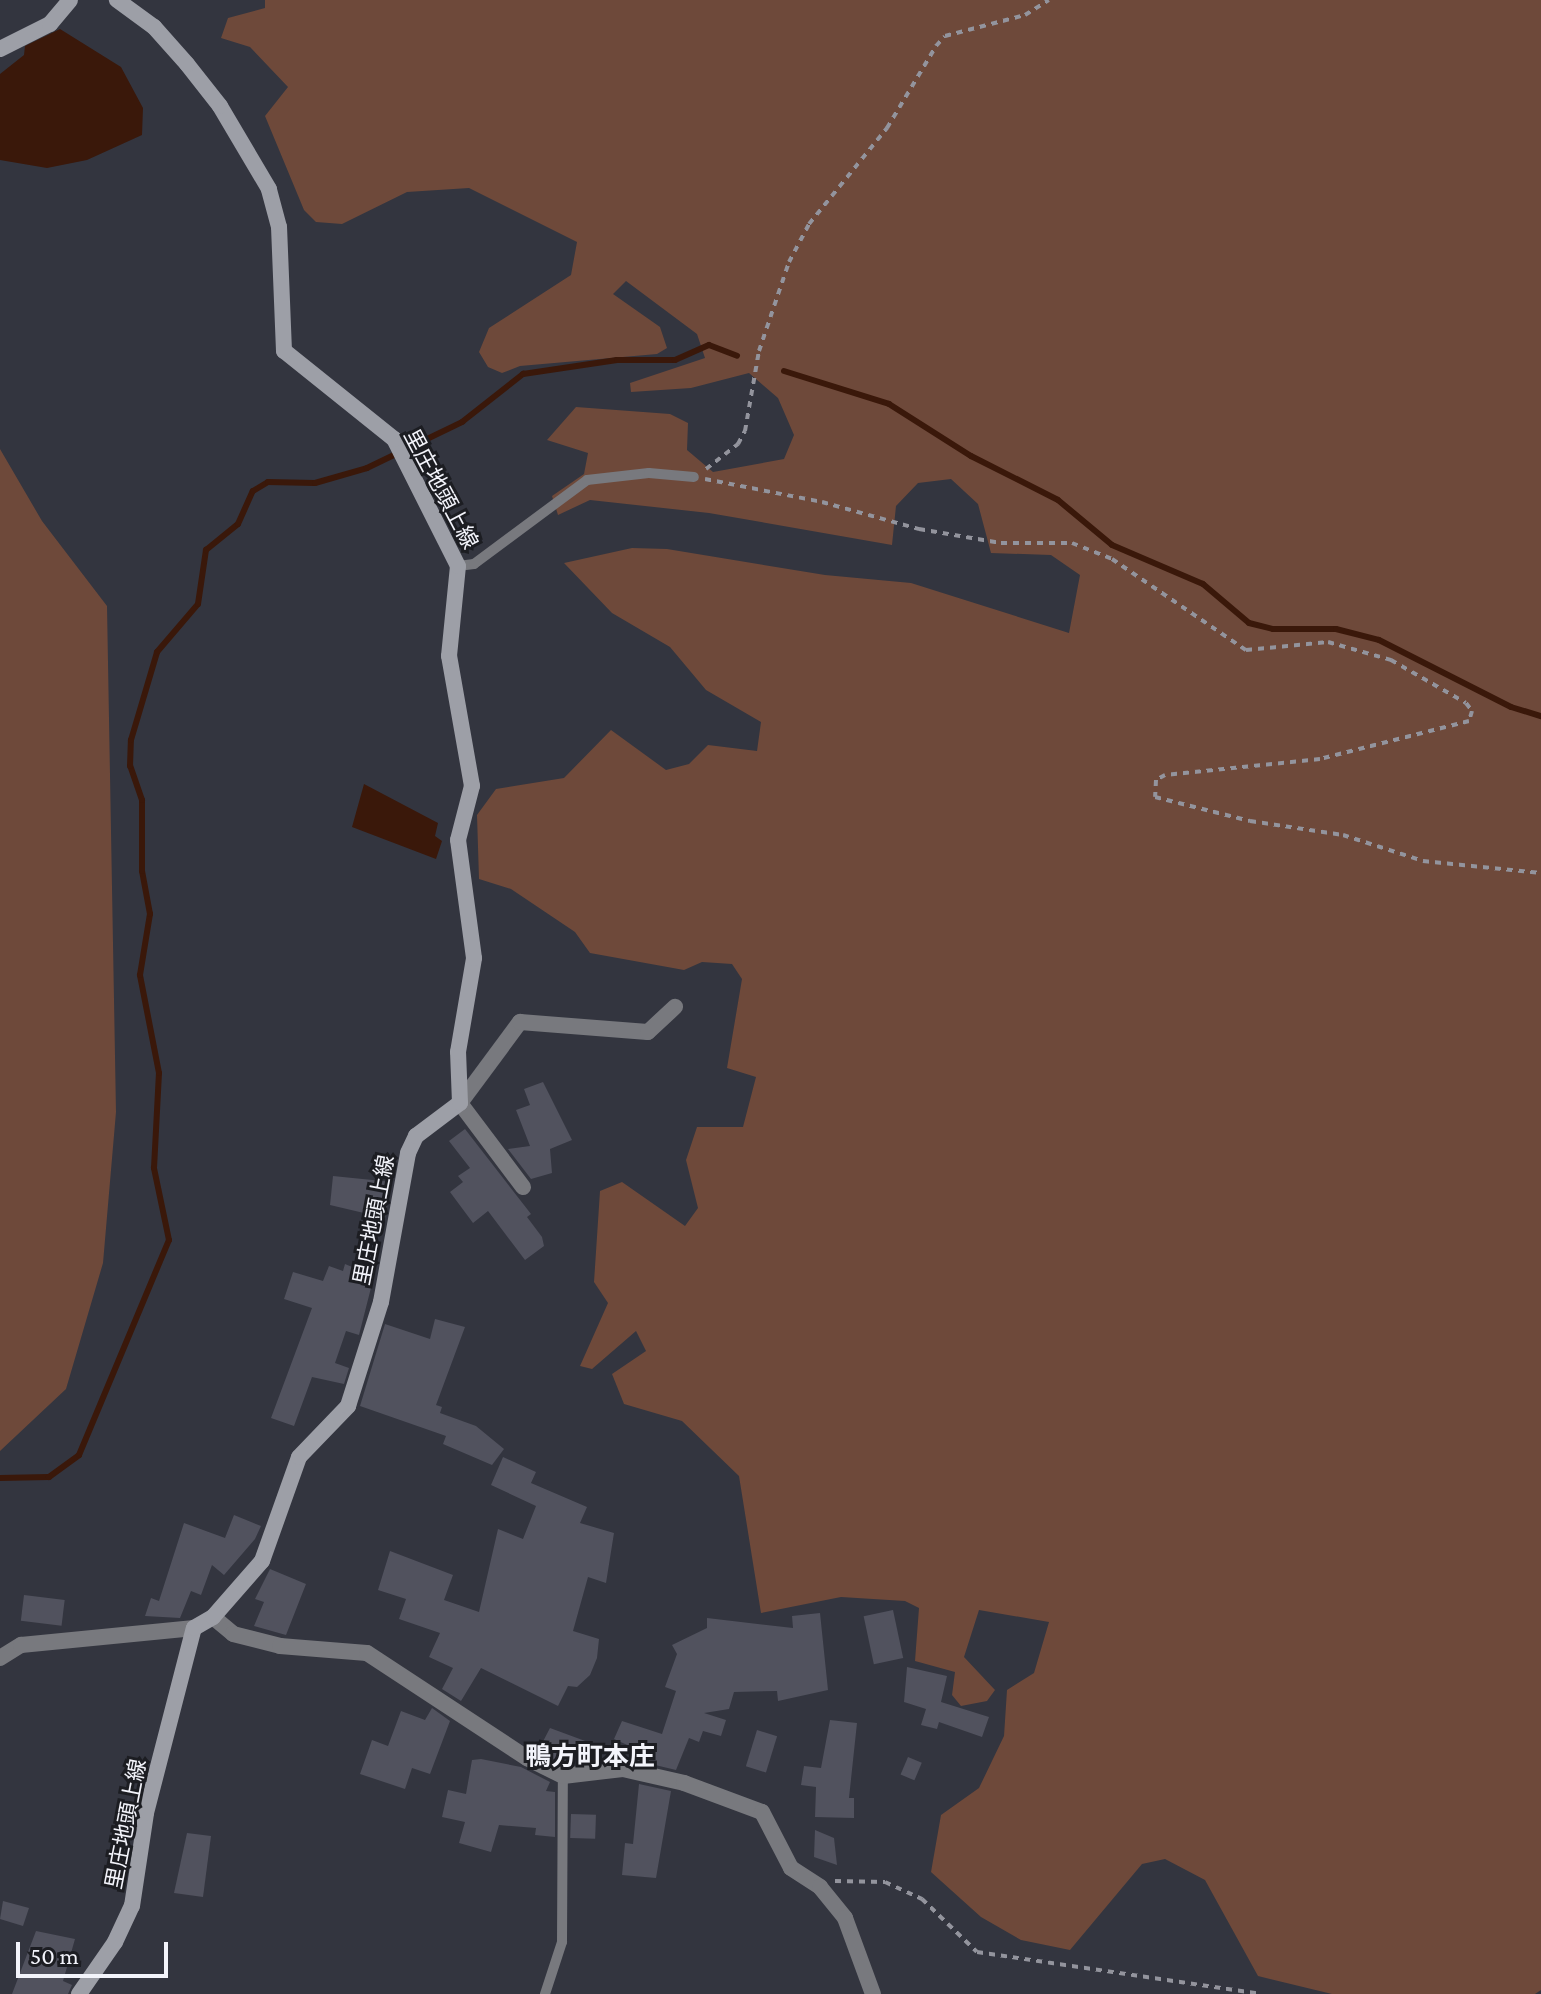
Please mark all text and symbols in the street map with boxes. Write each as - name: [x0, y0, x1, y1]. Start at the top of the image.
- street label: 里庄地頭上線: [398, 425, 484, 553]
- street label: 里庄地頭上線: [348, 1153, 400, 1287]
- district label: 鴨方町本庄: [525, 1741, 655, 1773]
- street label: 里庄地頭上線: [100, 1757, 152, 1891]
- scale bar: [20, 1926, 172, 1976]
- text: 50 m: [30, 1942, 79, 1969]

